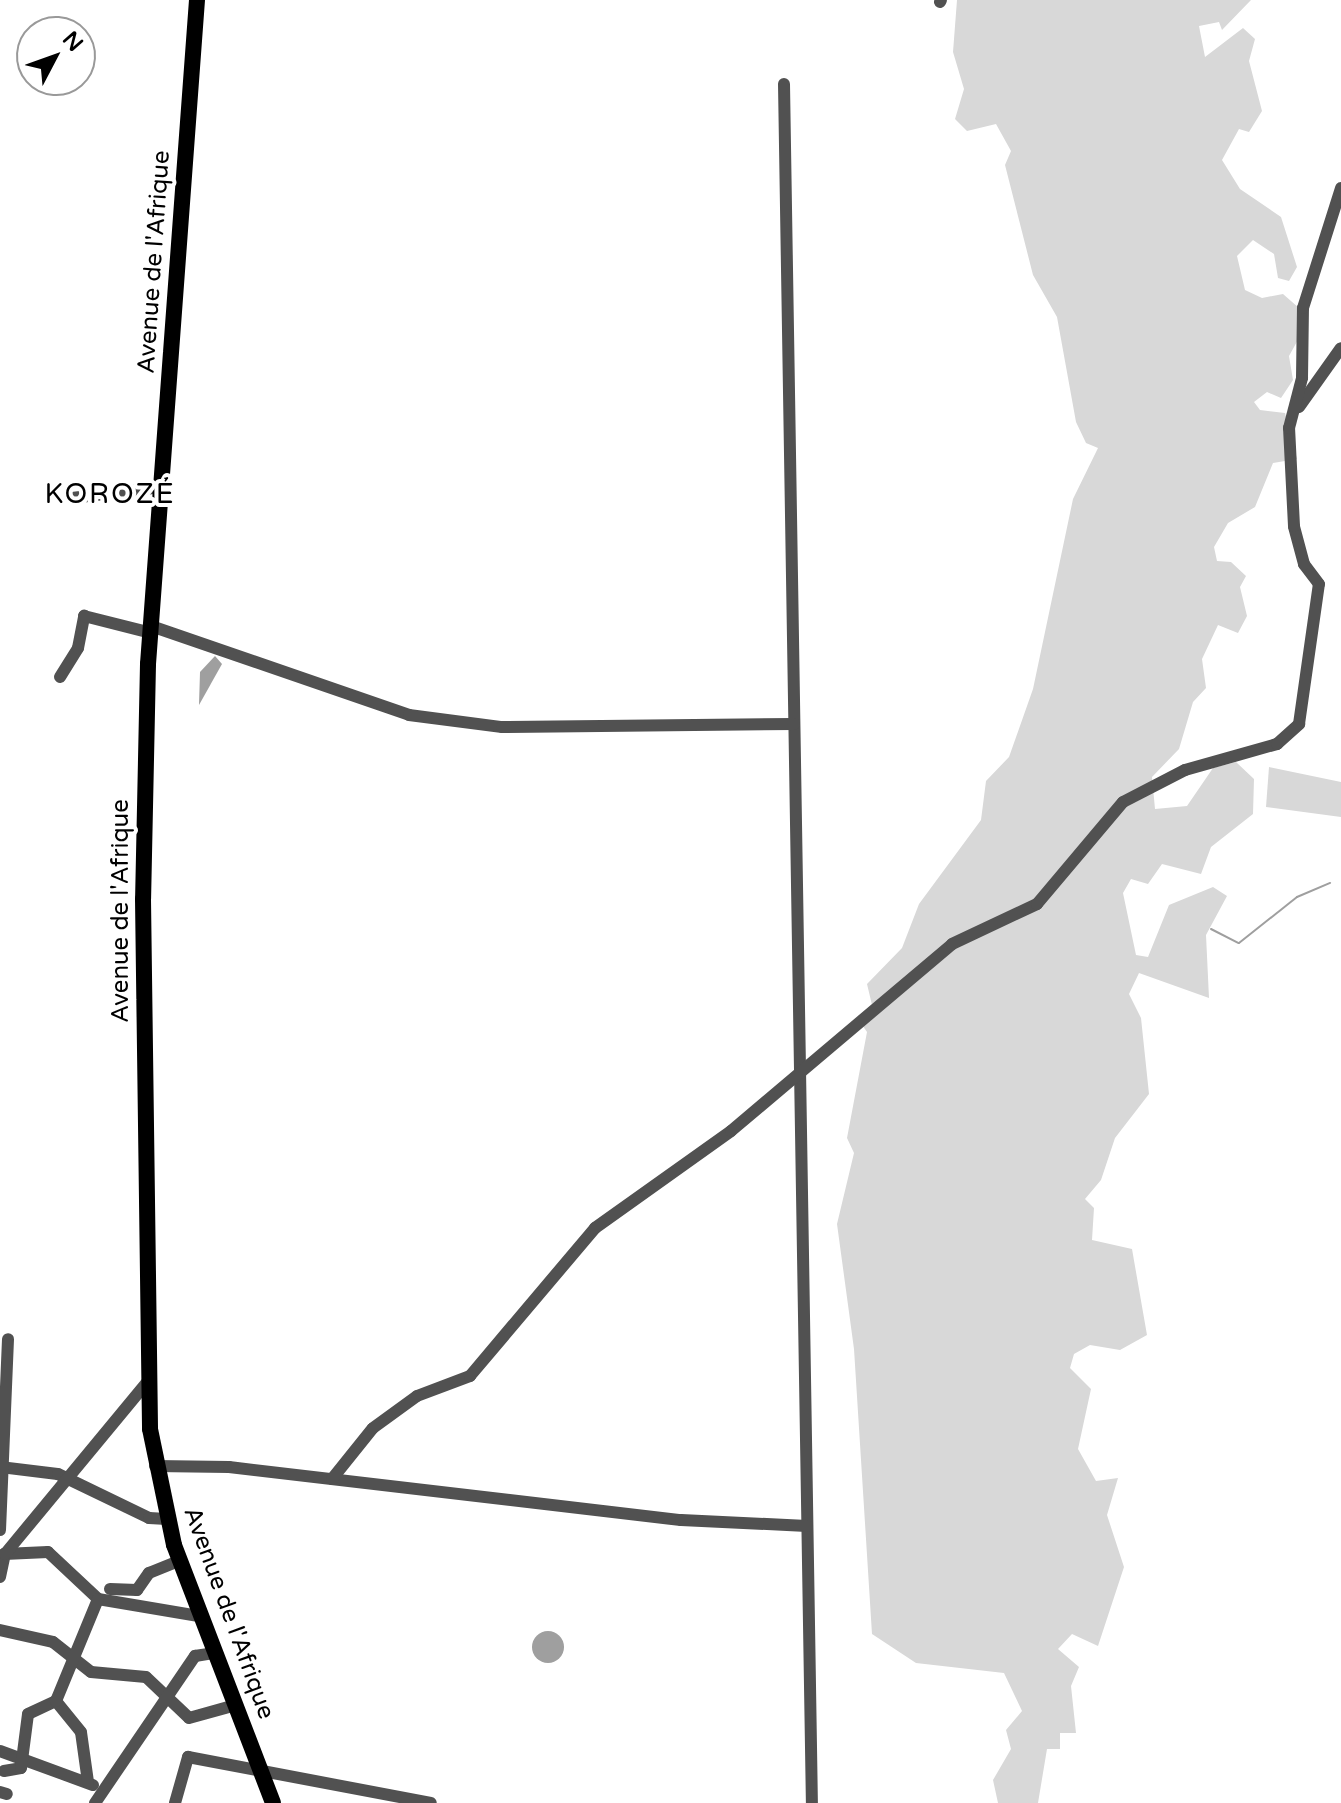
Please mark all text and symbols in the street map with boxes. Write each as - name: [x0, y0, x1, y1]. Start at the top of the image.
- north arrow: [16, 16, 96, 96]
- text: N: [57, 26, 88, 57]
- street label: Avenue de l'Afrique: [132, 150, 176, 374]
- district label: KOROZÉ: [44, 477, 176, 511]
- street label: Avenue de l'Afrique: [107, 799, 135, 1023]
- street label: Avenue de l'Afrique: [177, 1503, 281, 1723]

